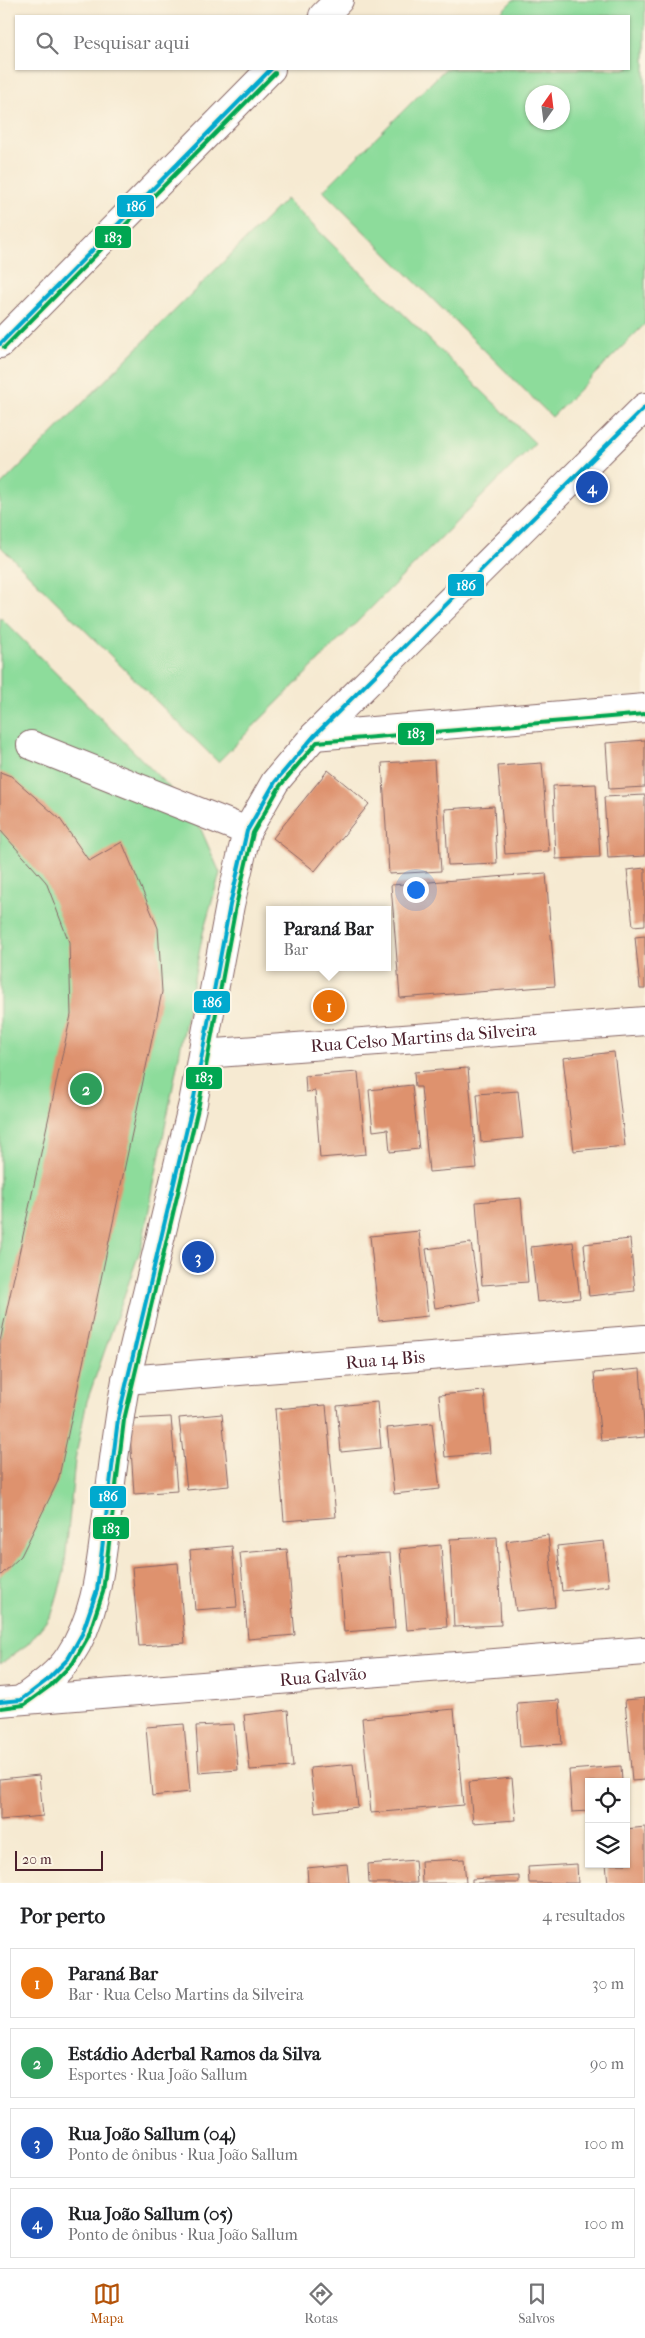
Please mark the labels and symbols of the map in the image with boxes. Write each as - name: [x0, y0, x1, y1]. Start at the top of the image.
- north arrow: [525, 85, 570, 130]
- line badge: 186: [116, 194, 155, 218]
- text: 186: [126, 198, 146, 215]
- line badge: 183: [94, 225, 132, 249]
- text: 183: [104, 229, 122, 246]
- pin: 4: [576, 468, 608, 506]
- line badge: 186: [447, 573, 485, 597]
- text: 186: [456, 577, 476, 594]
- line badge: 183: [397, 722, 435, 746]
- text: 183: [407, 725, 425, 742]
- your location: [403, 877, 429, 903]
- pin: 1: [313, 987, 345, 1025]
- line badge: 186: [193, 990, 231, 1014]
- text: 186: [202, 994, 222, 1011]
- street label: Rua Celso Martins da Silveira: [310, 1019, 538, 1057]
- line badge: 183: [185, 1066, 223, 1090]
- text: 183: [195, 1069, 213, 1086]
- pin: 2: [70, 1070, 102, 1108]
- pin: 3: [182, 1238, 214, 1276]
- street label: Rua 14 Bis: [345, 1346, 426, 1374]
- line badge: 186: [89, 1485, 127, 1509]
- text: 186: [98, 1488, 118, 1505]
- line badge: 183: [92, 1516, 130, 1540]
- text: 183: [102, 1520, 120, 1537]
- street label: Rua Galvão: [279, 1663, 367, 1691]
- scale bar: [15, 1848, 102, 1871]

